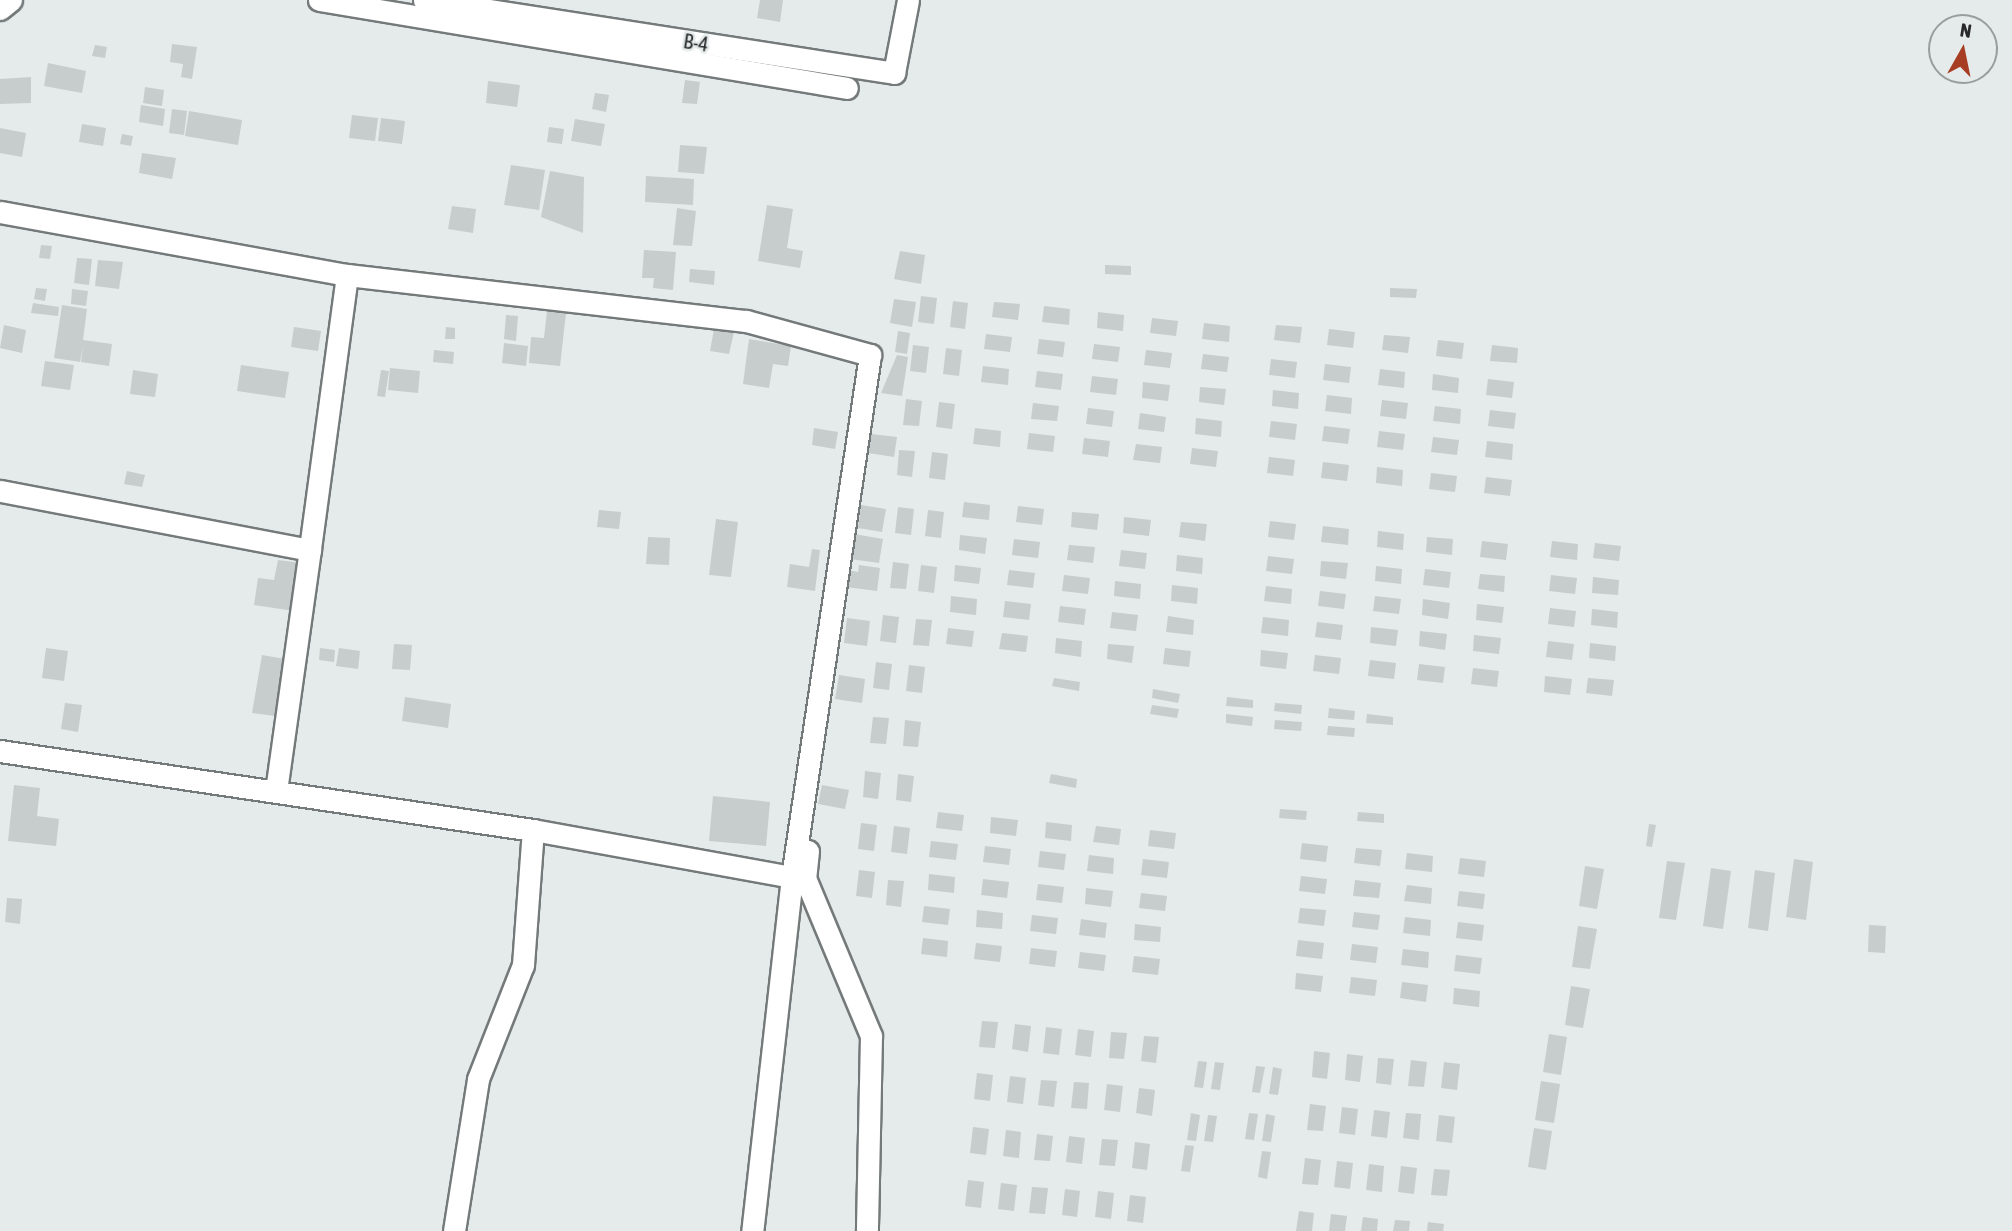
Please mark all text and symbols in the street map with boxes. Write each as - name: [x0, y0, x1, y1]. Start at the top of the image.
- north arrow: [1928, 14, 1998, 84]
- text: N: [1959, 18, 1973, 42]
- street label: B-4: [682, 28, 710, 56]

